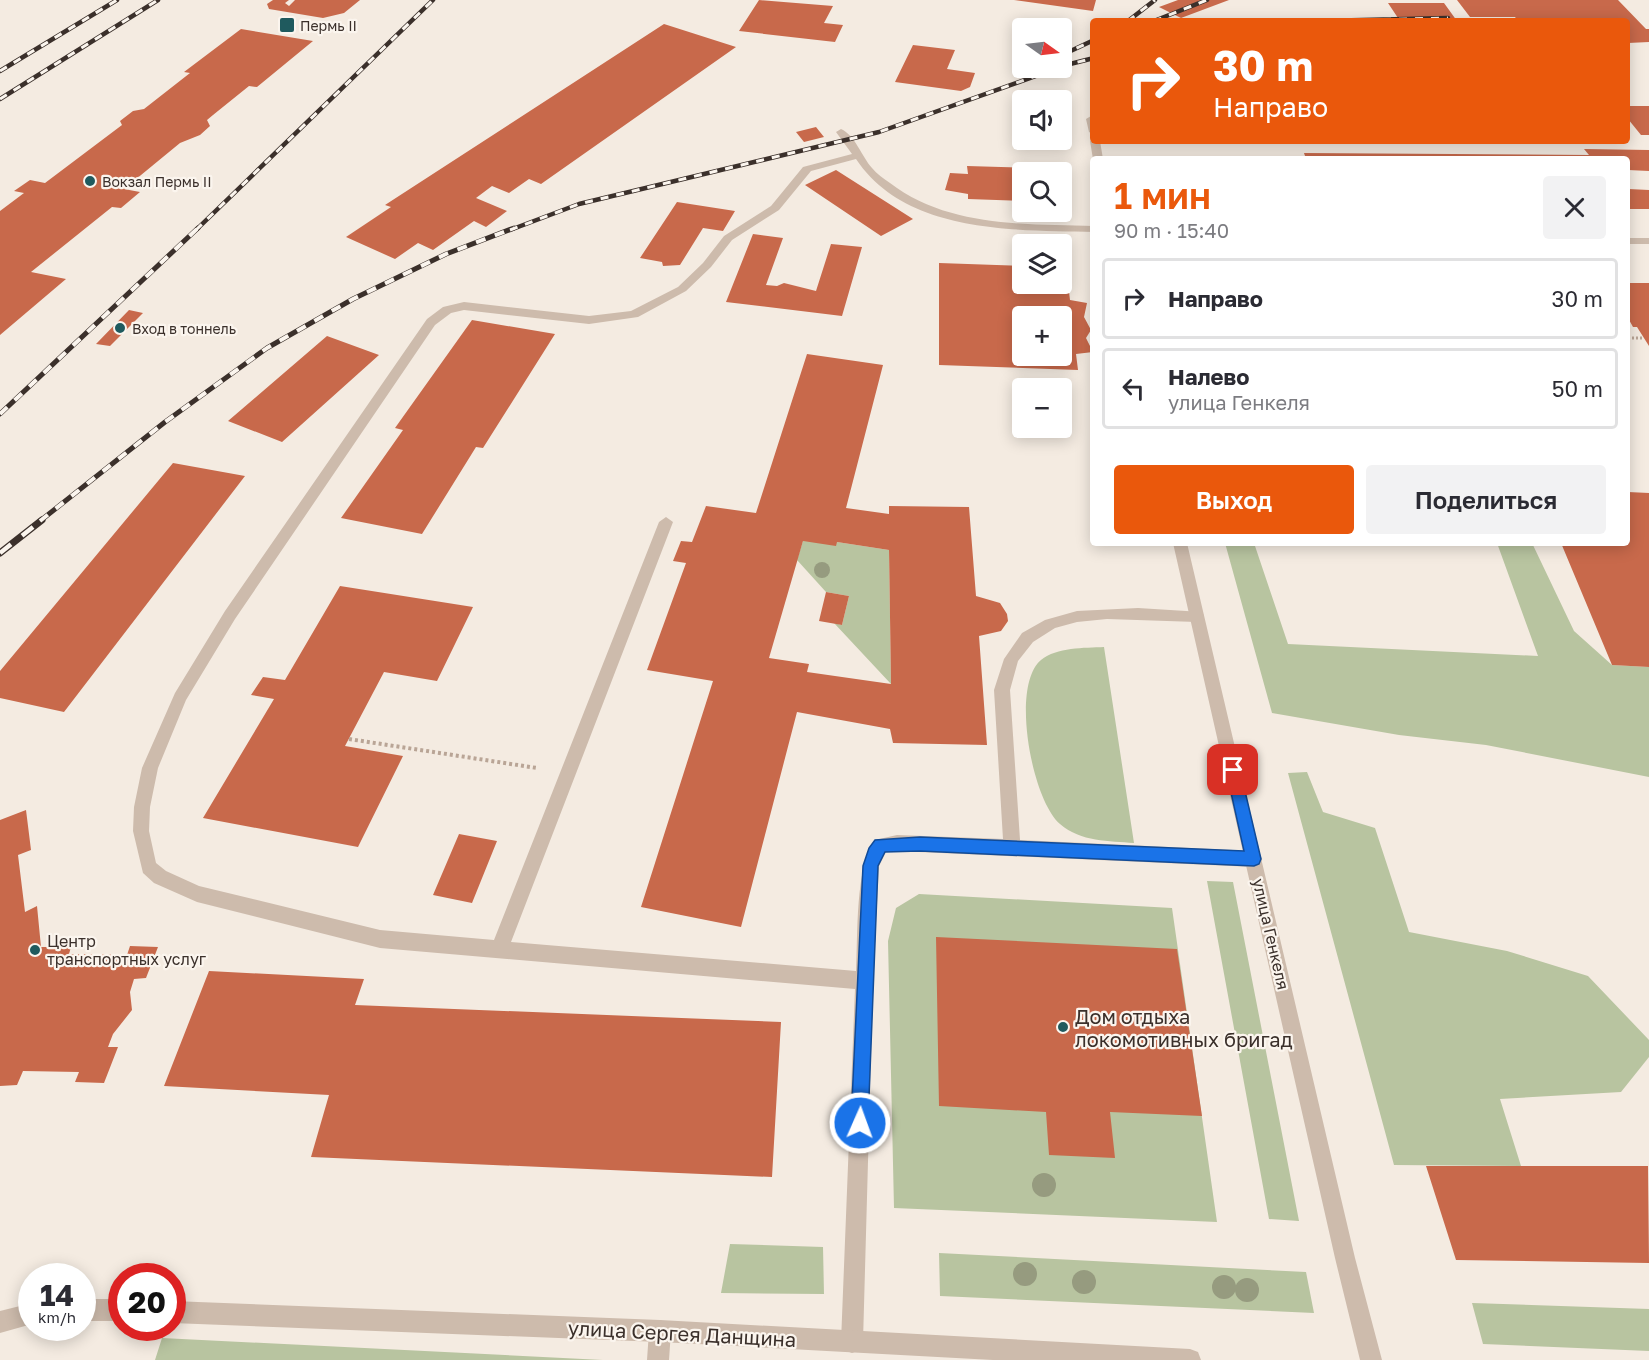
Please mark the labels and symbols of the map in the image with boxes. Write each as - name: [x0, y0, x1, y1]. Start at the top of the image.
- marker: Пермь II: [278, 16, 296, 34]
- place label: Пермь II: [300, 17, 357, 34]
- north arrow: [1012, 18, 1072, 78]
- place label: Вокзал Пермь II: [102, 173, 212, 190]
- marker: Вокзал Пермь II: [83, 174, 97, 188]
- place label: Вход в тоннель: [132, 320, 236, 337]
- marker: Вход в тоннель: [113, 321, 127, 335]
- pin: [1207, 744, 1258, 795]
- street label: улица Генкеля: [1248, 876, 1294, 992]
- place label: Центр транспортных услуг: [47, 931, 207, 969]
- marker: Центр транспортных услуг: [28, 943, 42, 957]
- place label: Дом отдыха локомотивных бригад: [1075, 1004, 1293, 1051]
- marker: Дом отдыха локомотивных бригад: [1056, 1020, 1070, 1034]
- position arrow: [828, 1091, 892, 1155]
- speed limit sign: 20: [108, 1263, 186, 1341]
- street label: улица Сергея Данщина: [567, 1315, 797, 1351]

